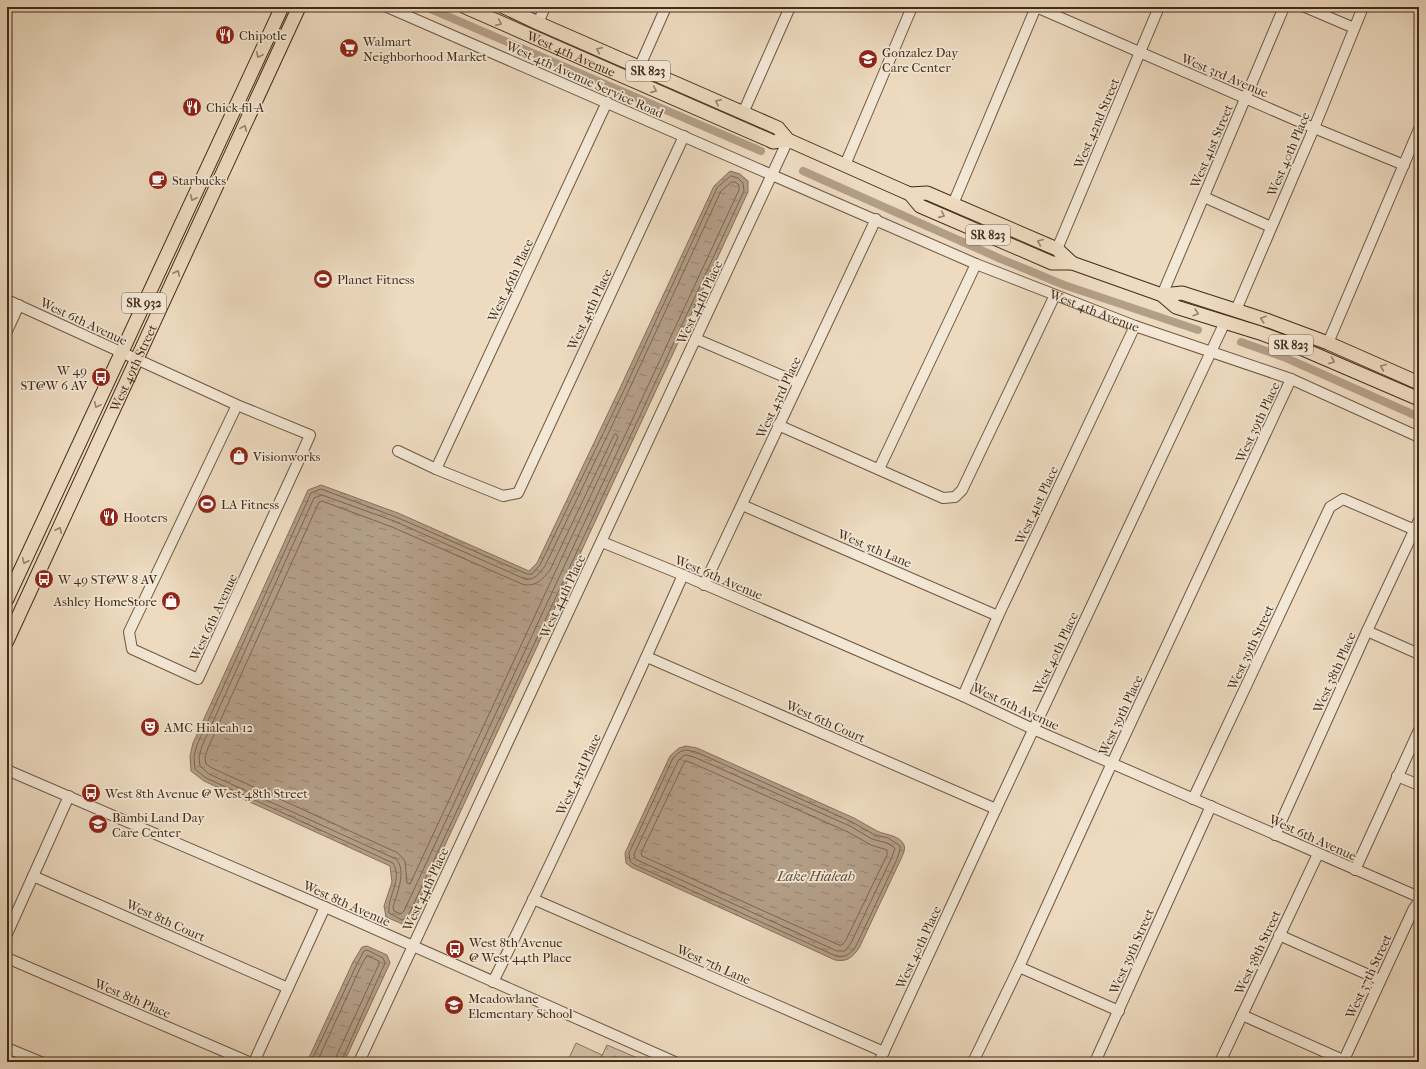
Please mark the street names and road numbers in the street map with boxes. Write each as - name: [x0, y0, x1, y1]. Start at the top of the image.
- street label: West 4th Avenue: [524, 28, 618, 80]
- street label: West 4th Avenue Service Road: [503, 38, 667, 121]
- street label: West 3rd Avenue: [1178, 50, 1271, 101]
- road number: SR 823: [626, 61, 670, 81]
- street label: West 42nd Street: [1070, 75, 1122, 172]
- street label: West 41st Street: [1187, 102, 1236, 191]
- street label: West 40th Place: [1264, 109, 1313, 199]
- road number: SR 823: [966, 225, 1010, 245]
- street label: West 46th Place: [484, 236, 536, 325]
- street label: West 44th Place: [673, 258, 726, 347]
- street label: West 45th Place: [564, 266, 615, 353]
- street label: West 4th Avenue: [1047, 286, 1142, 335]
- road number: SR 932: [122, 293, 166, 313]
- street label: West 6th Avenue: [37, 294, 130, 348]
- street label: West 49th Street: [106, 322, 160, 415]
- road number: SR 823: [1269, 335, 1313, 355]
- street label: West 43rd Place: [753, 353, 804, 441]
- street label: West 39th Place: [1232, 379, 1283, 466]
- street label: West 41st Place: [1011, 463, 1061, 548]
- street label: West 5th Lane: [835, 526, 914, 571]
- street label: West 44th Place: [536, 552, 589, 641]
- street label: West 6th Avenue: [672, 552, 766, 603]
- street label: West 6th Avenue: [186, 571, 240, 664]
- street label: West 39th Street: [1224, 602, 1277, 693]
- street label: West 40th Place: [1029, 609, 1081, 698]
- street label: West 38th Place: [1310, 629, 1359, 716]
- street label: West 39th Place: [1095, 672, 1146, 759]
- street label: West 6th Avenue: [969, 679, 1062, 733]
- street label: West 6th Court: [783, 697, 868, 746]
- street label: West 43rd Place: [553, 730, 604, 818]
- street label: West 6th Avenue: [1266, 811, 1359, 864]
- street label: West 44th Place: [399, 845, 452, 934]
- street label: West 8th Avenue: [300, 877, 393, 930]
- street label: West 8th Court: [123, 896, 208, 945]
- street label: West 40th Place: [892, 903, 944, 992]
- street label: West 39th Street: [1106, 906, 1157, 997]
- street label: West 38th Street: [1231, 907, 1284, 998]
- street label: West 37th Street: [1342, 931, 1395, 1022]
- street label: West 7th Lane: [674, 941, 754, 988]
- street label: West 8th Place: [91, 975, 174, 1021]

